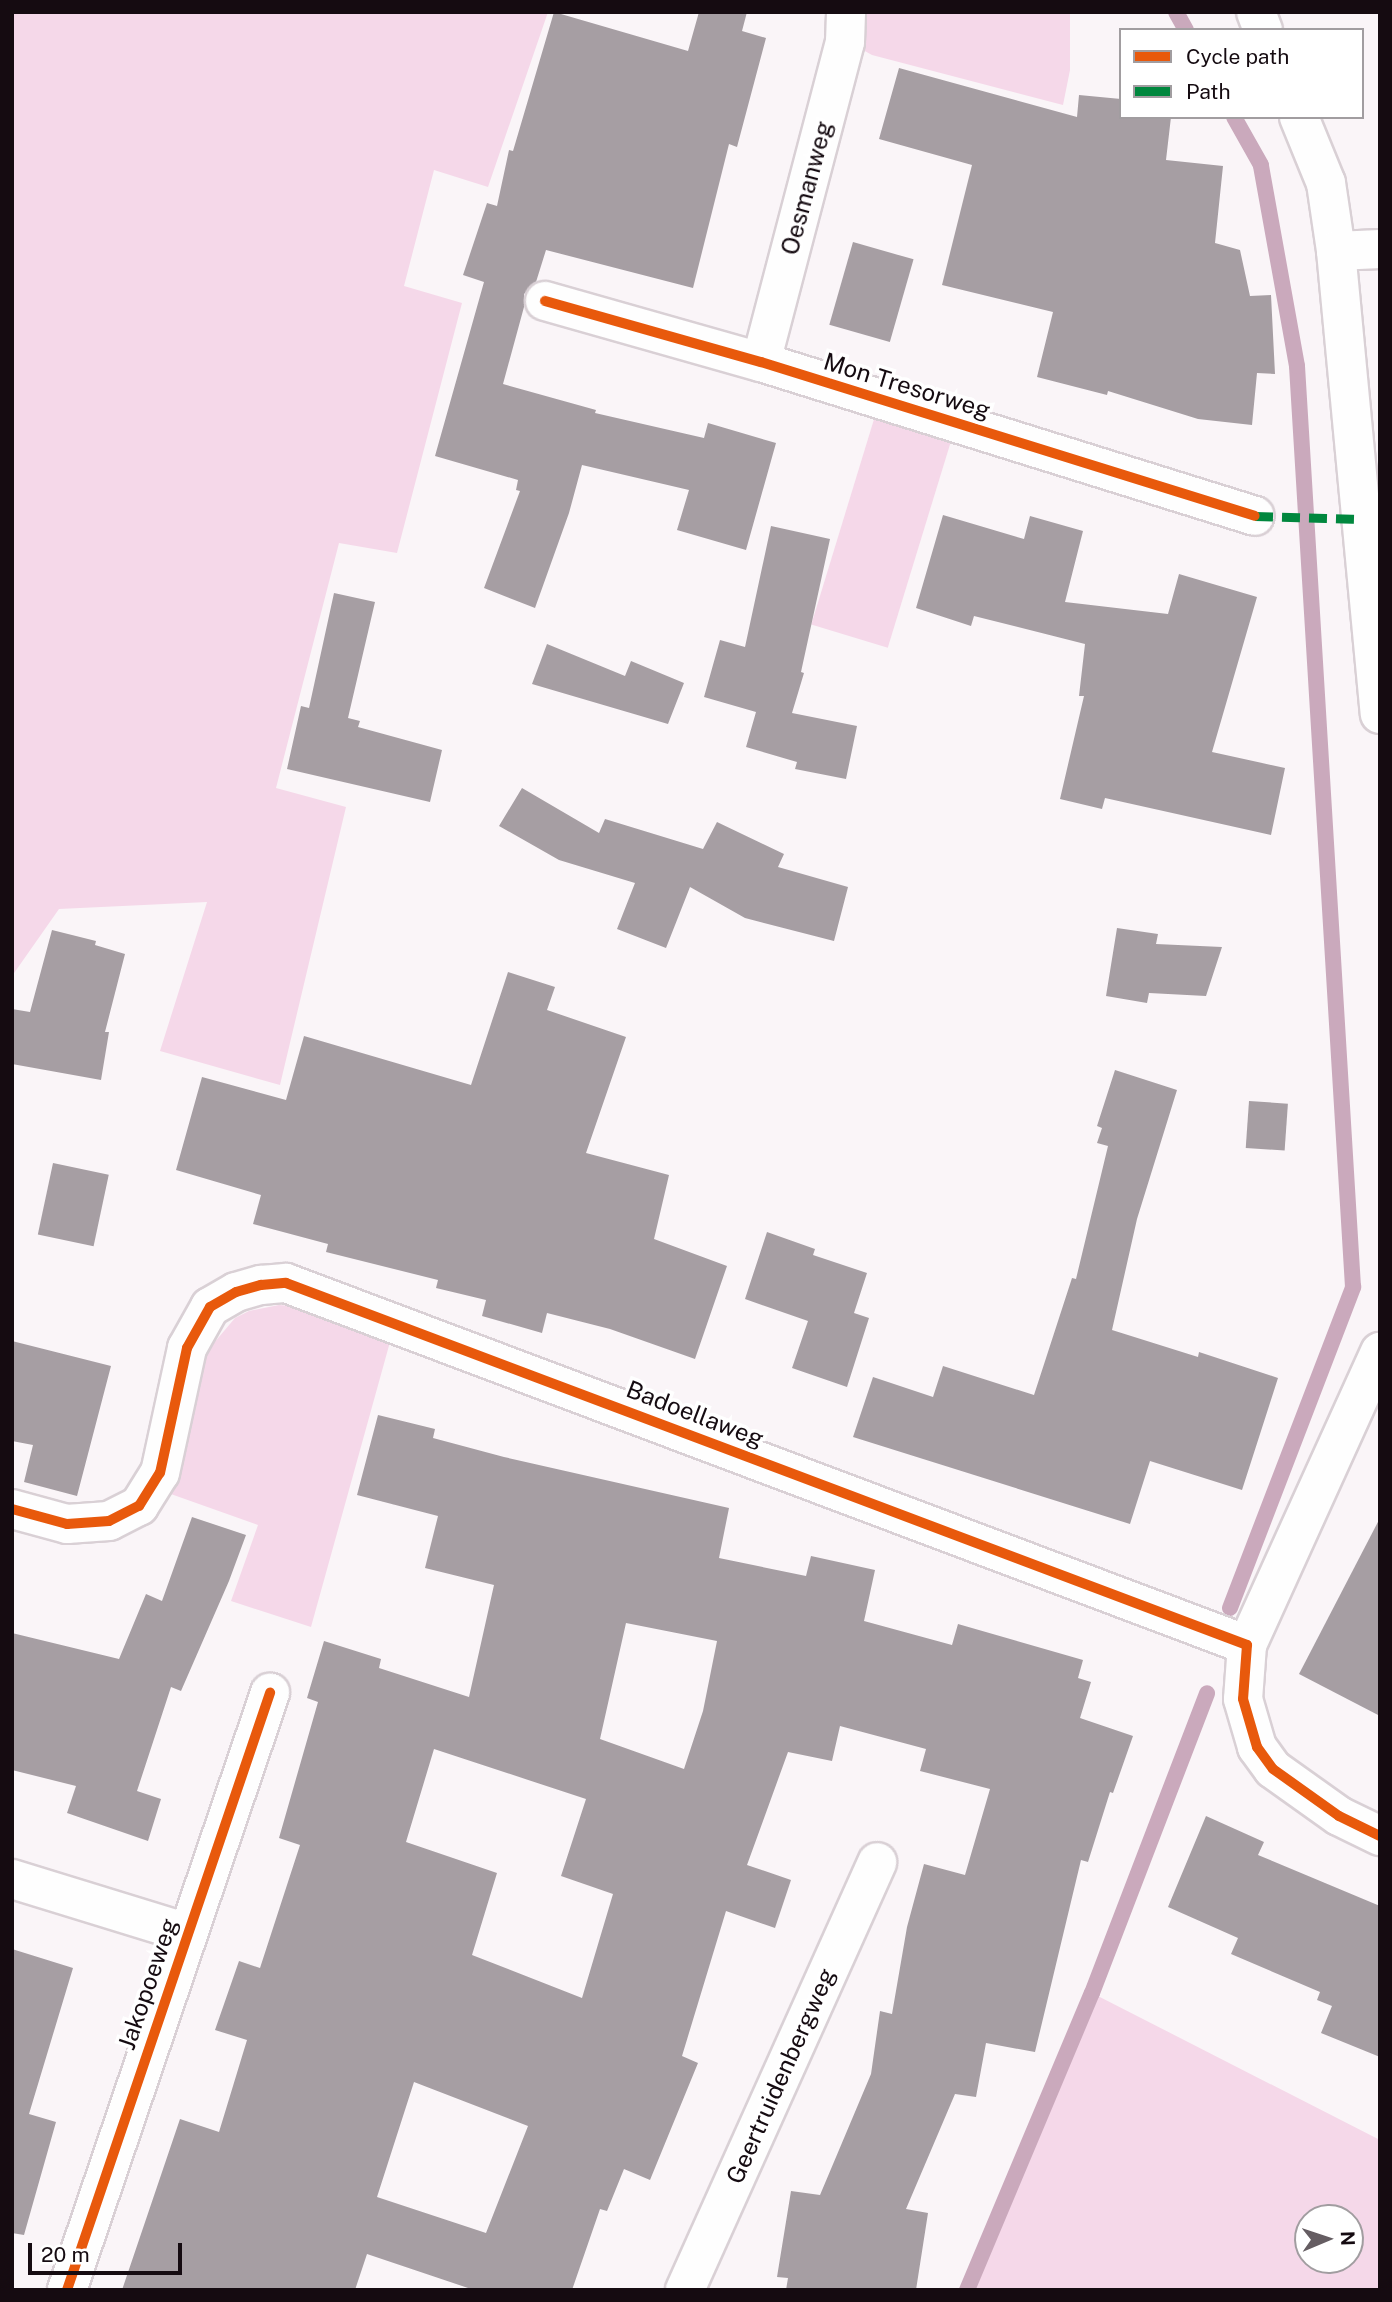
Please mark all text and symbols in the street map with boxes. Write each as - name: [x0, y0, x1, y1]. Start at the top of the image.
- legend: [1119, 28, 1364, 119]
- text: Cycle path: [1186, 44, 1289, 69]
- text: Path: [1186, 79, 1231, 104]
- street label: Oesmanweg: [775, 118, 839, 258]
- street label: Mon Tresorweg: [820, 347, 994, 425]
- street label: Badoellaweg: [622, 1375, 768, 1453]
- street label: Jakopoeweg: [112, 1914, 184, 2054]
- street label: Geertruidenbergweg: [720, 1964, 842, 2188]
- north arrow: [1294, 2204, 1364, 2274]
- scale bar: [32, 2228, 186, 2272]
- text: N: [1337, 2231, 1359, 2246]
- text: 20 m: [41, 2242, 90, 2267]

